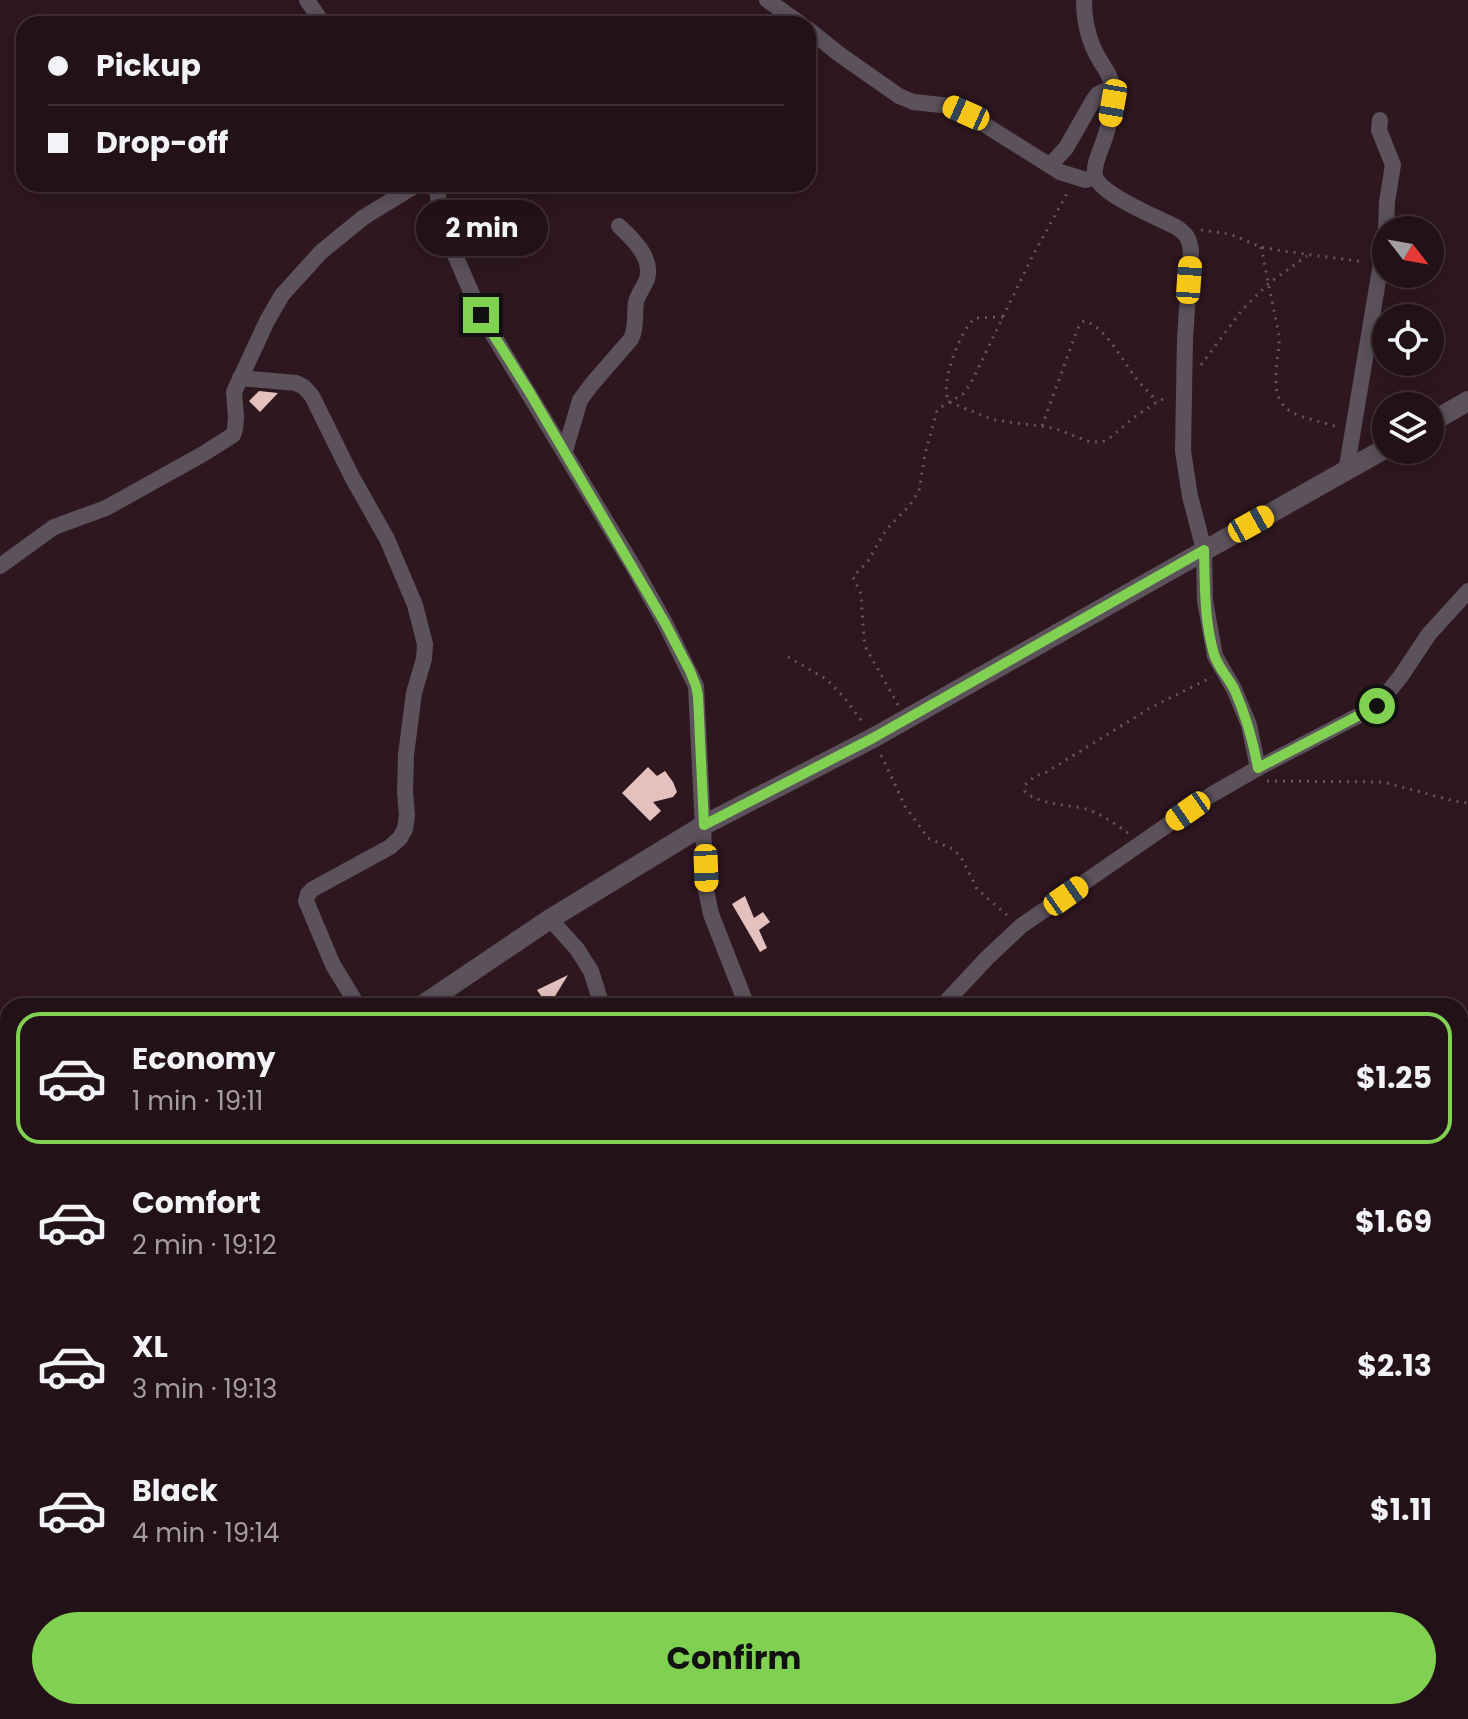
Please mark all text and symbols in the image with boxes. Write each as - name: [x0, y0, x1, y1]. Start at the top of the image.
- text: Pickup: [96, 44, 201, 87]
- car: [1097, 77, 1129, 129]
- car: [939, 92, 993, 134]
- text: Drop-off: [96, 121, 228, 164]
- callout: 2 min: [415, 199, 547, 255]
- text: 2 min: [445, 210, 519, 246]
- north arrow: [1372, 216, 1444, 288]
- map controls: [1372, 216, 1444, 464]
- car: [1175, 255, 1203, 305]
- route end: [463, 297, 499, 333]
- button: locate: [1372, 304, 1444, 376]
- button: layers: [1372, 392, 1444, 464]
- car: [1224, 502, 1278, 546]
- route start: [1359, 688, 1395, 724]
- car: [1161, 787, 1215, 835]
- car: [693, 844, 719, 892]
- car: [1039, 872, 1093, 920]
- text: Economy: [132, 1037, 276, 1080]
- icon: car: [36, 1042, 108, 1114]
- text: $1.25: [1356, 1056, 1432, 1099]
- text: 1 min · 19:11: [132, 1083, 263, 1119]
- text: Comfort: [132, 1181, 261, 1224]
- icon: car: [36, 1186, 108, 1258]
- text: $1.69: [1355, 1200, 1432, 1243]
- text: 2 min · 19:12: [132, 1227, 277, 1263]
- text: XL: [132, 1325, 168, 1368]
- icon: car: [36, 1330, 108, 1402]
- text: $2.13: [1357, 1344, 1432, 1387]
- text: 3 min · 19:13: [132, 1371, 277, 1407]
- text: Black: [132, 1469, 218, 1512]
- icon: car: [36, 1474, 108, 1546]
- text: $1.11: [1370, 1488, 1432, 1531]
- text: 4 min · 19:14: [132, 1515, 279, 1551]
- button: Confirm: [32, 1612, 1436, 1704]

